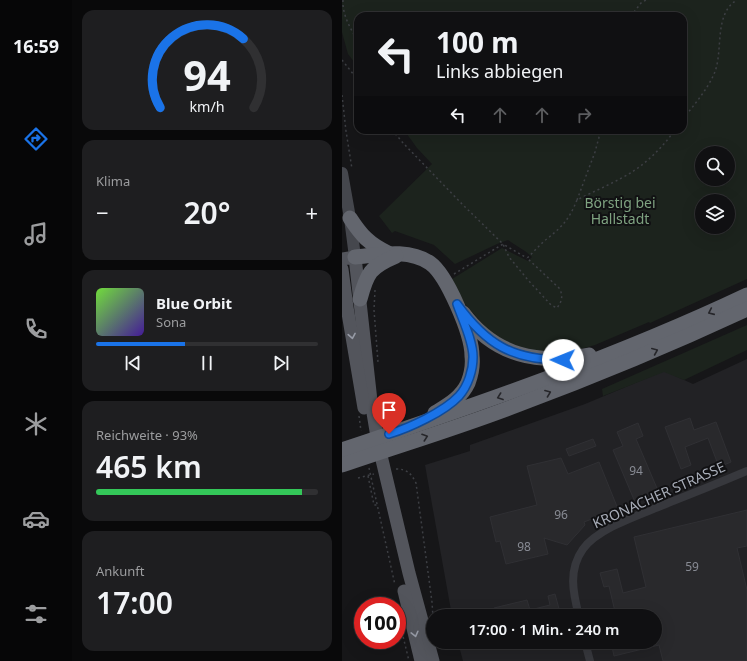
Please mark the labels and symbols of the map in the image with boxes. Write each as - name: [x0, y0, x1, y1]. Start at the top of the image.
- park label: Börstig bei Hallstadt: [584, 193, 656, 228]
- one-way arrow: [708, 307, 715, 315]
- one-way arrow: [347, 333, 355, 339]
- position arrow: [542, 339, 584, 381]
- one-way arrow: [651, 347, 658, 355]
- one-way arrow: [544, 390, 551, 398]
- one-way arrow: [497, 392, 504, 400]
- pin: [372, 393, 406, 434]
- one-way arrow: [422, 433, 429, 442]
- street label: KRONACHER STRASSE: [589, 457, 728, 532]
- house number: 94: [629, 462, 643, 479]
- house number: 96: [554, 506, 568, 523]
- house number: 98: [517, 538, 531, 555]
- house number: 59: [685, 558, 699, 575]
- speed limit sign: 100: [354, 597, 406, 649]
- one-way arrow: [410, 631, 418, 638]

